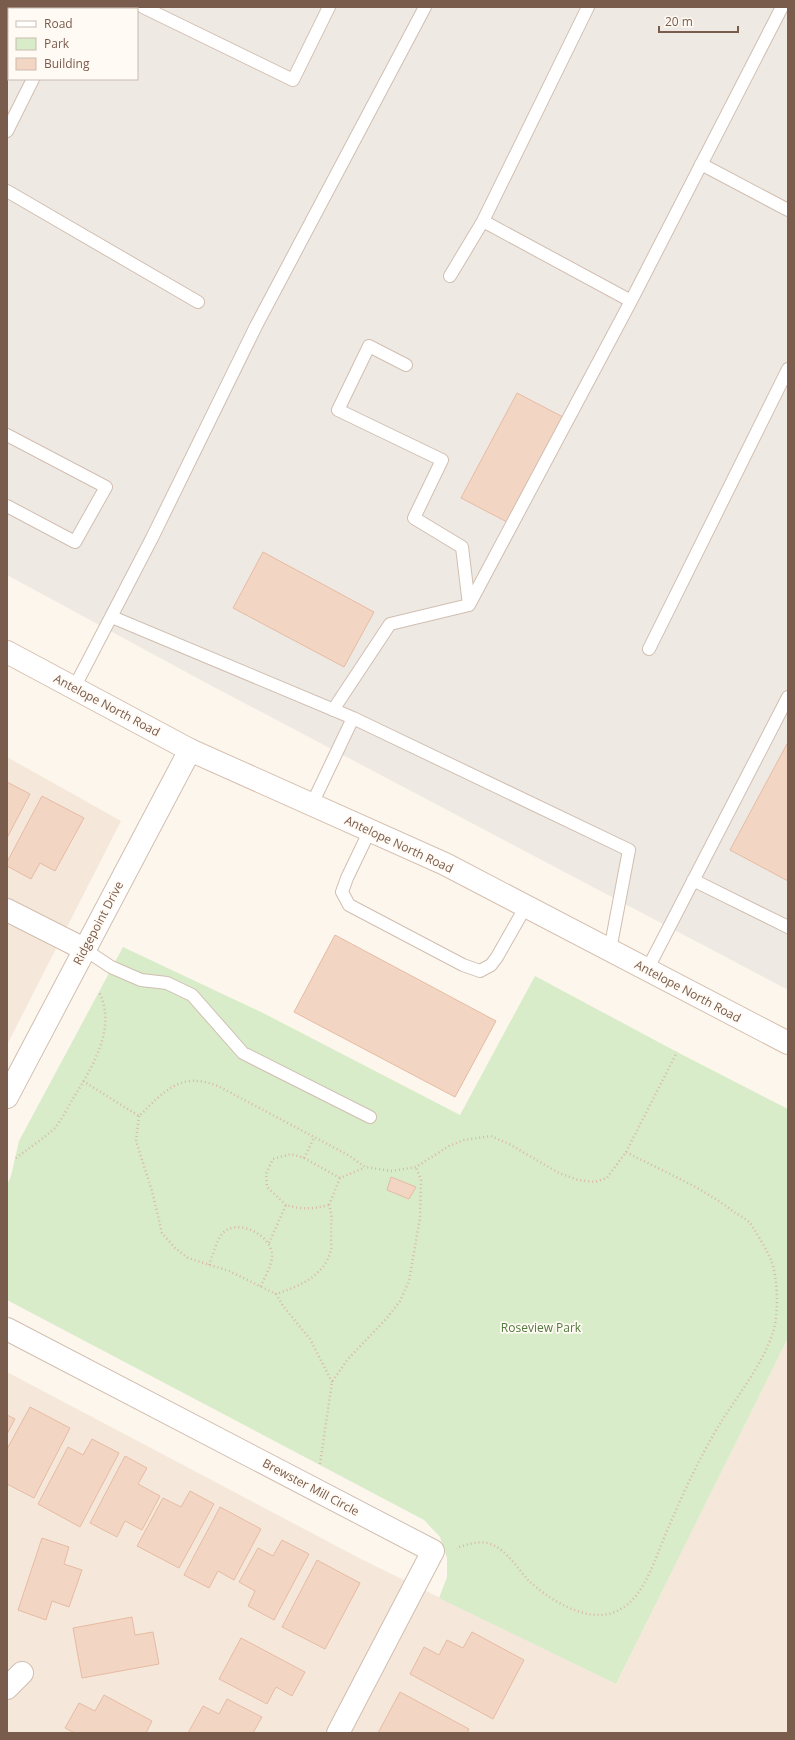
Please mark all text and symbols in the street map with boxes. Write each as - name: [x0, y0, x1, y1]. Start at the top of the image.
- legend: [8, 8, 138, 80]
- scale bar: [659, 8, 738, 34]
- text: 20 m: [665, 13, 693, 30]
- text: Road: [44, 15, 73, 32]
- text: Park: [44, 35, 70, 52]
- text: Building: [44, 55, 90, 72]
- street label: Antelope North Road: [51, 670, 163, 740]
- street label: Antelope North Road: [342, 811, 456, 877]
- street label: Ridgepoint Drive: [69, 878, 127, 968]
- street label: Antelope North Road: [632, 956, 744, 1026]
- park label: Roseview Park: [501, 1319, 582, 1336]
- street label: Brewster Mill Circle: [260, 1454, 363, 1520]

